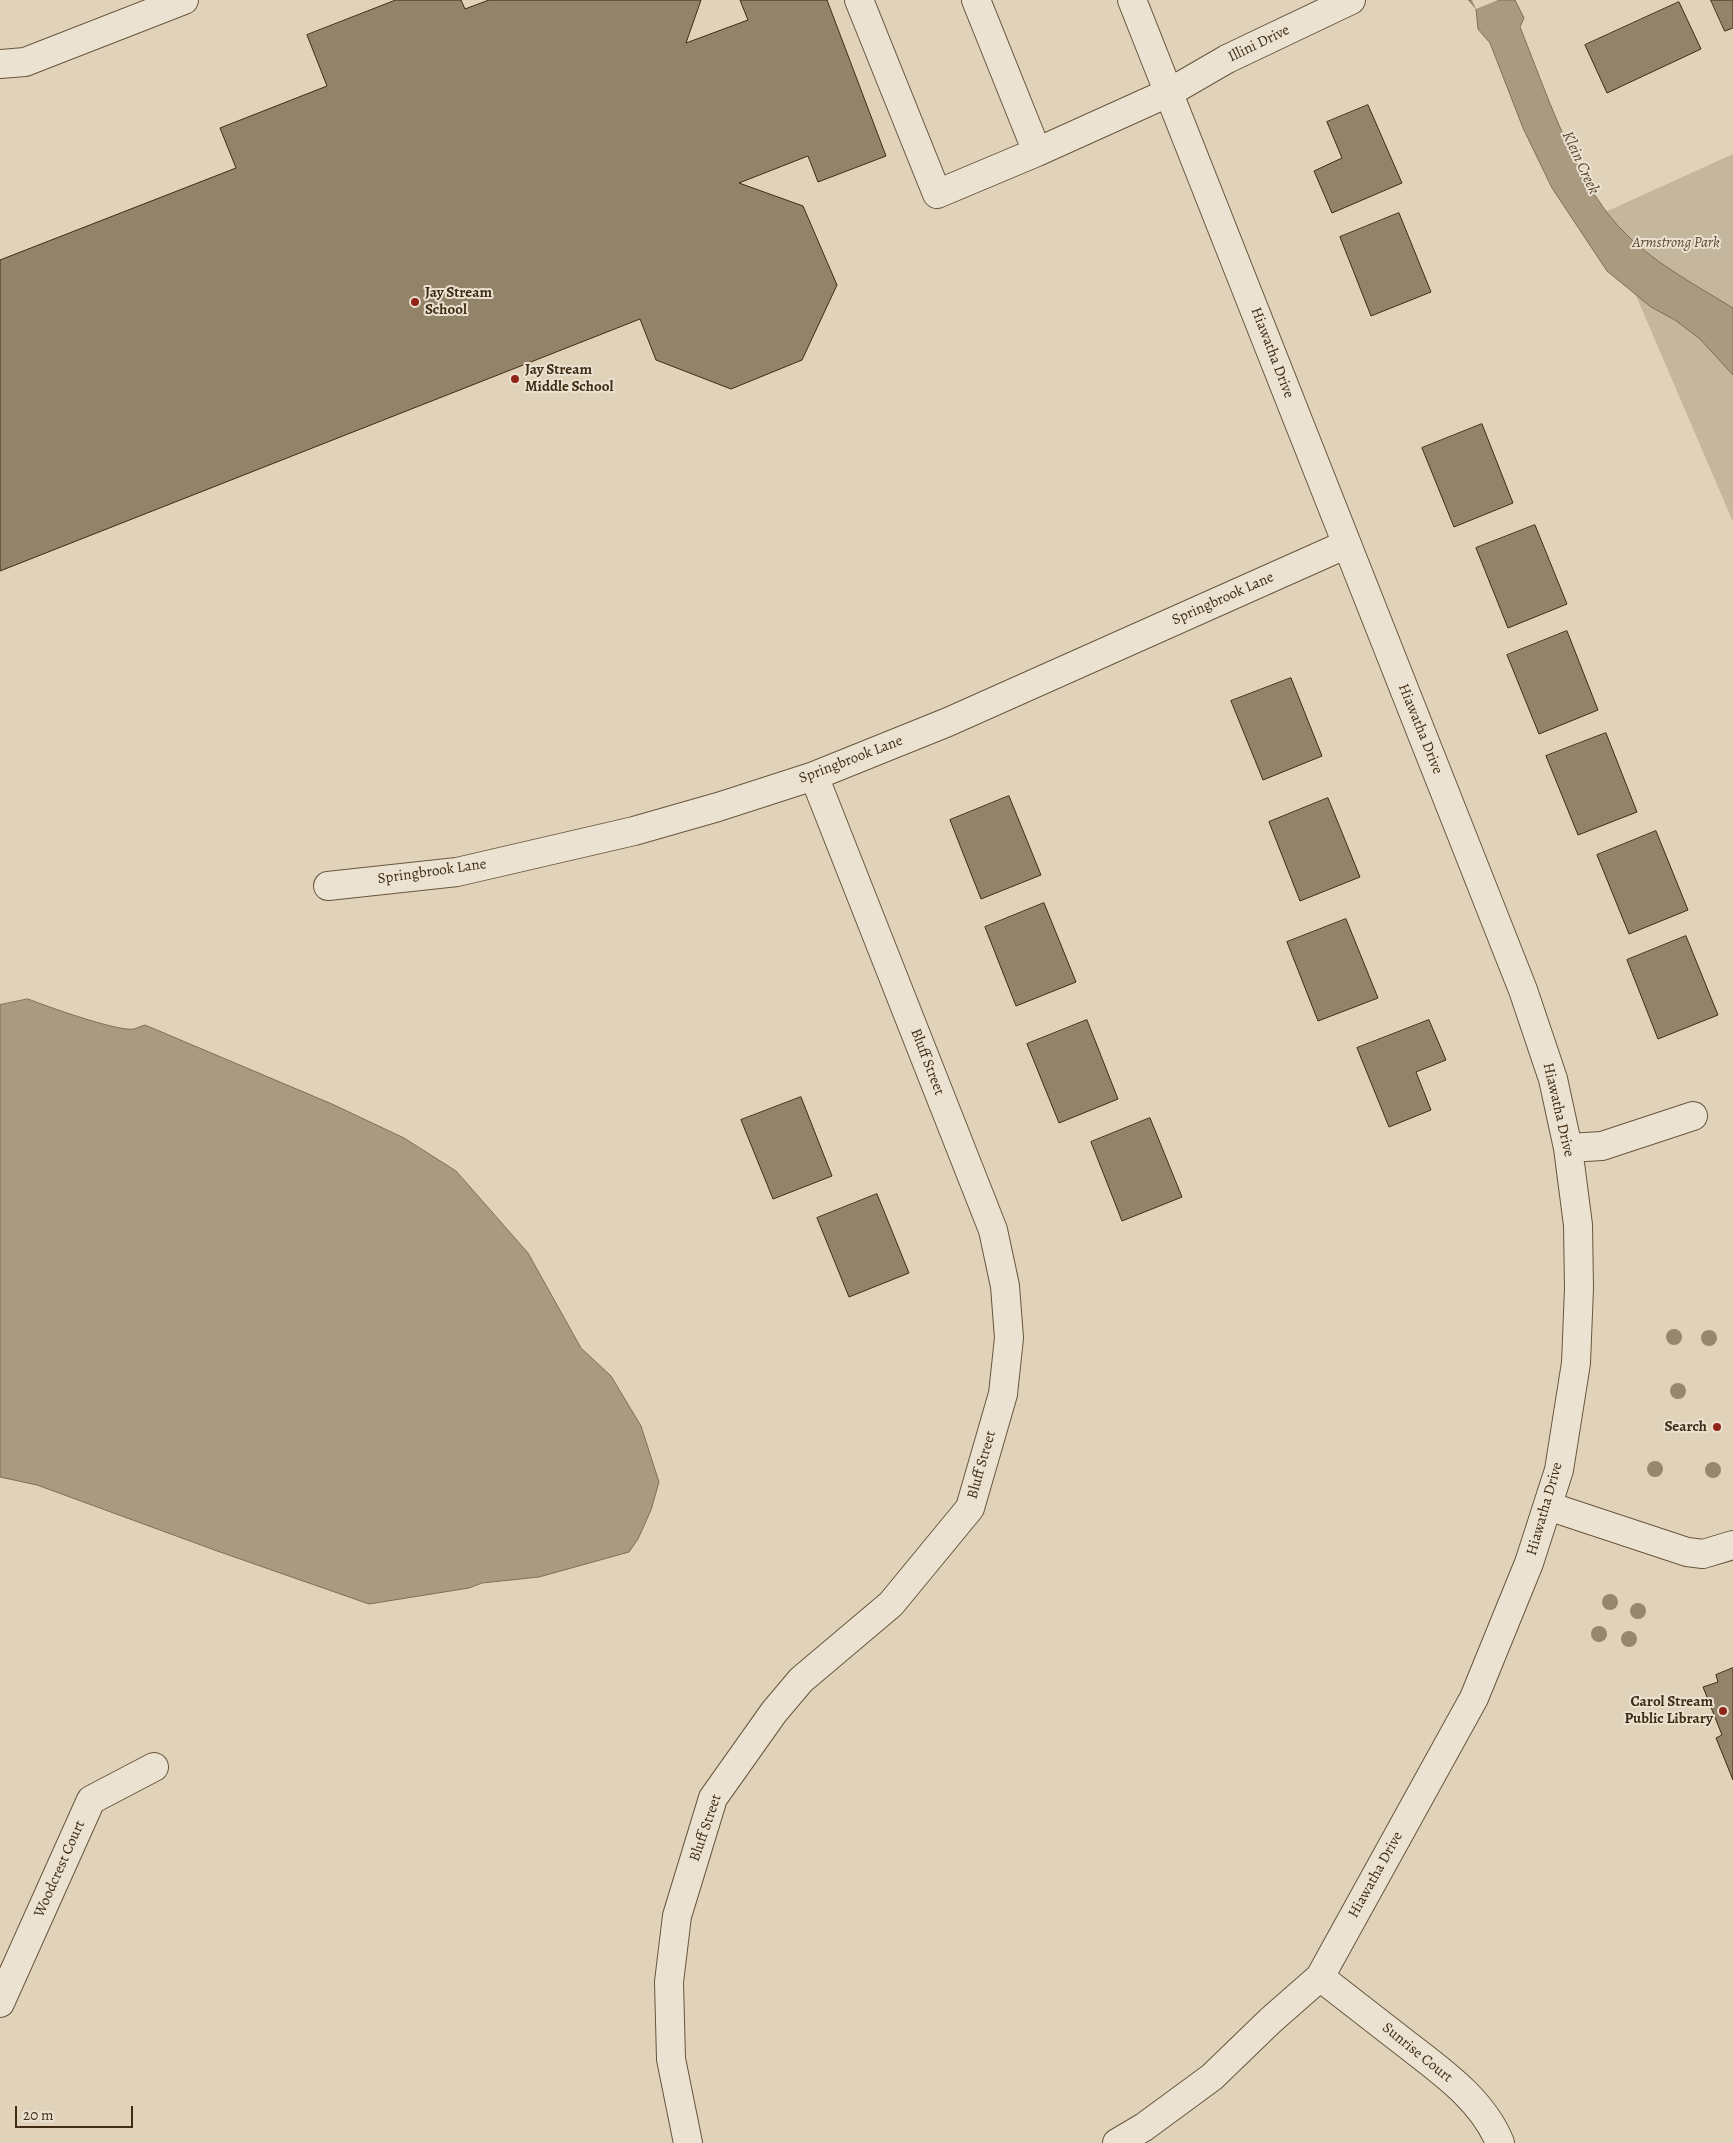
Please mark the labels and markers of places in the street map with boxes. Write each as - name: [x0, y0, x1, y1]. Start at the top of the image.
- place label: Jay Stream School: [425, 284, 492, 319]
- marker: Jay Stream School: [409, 296, 421, 308]
- place label: Jay Stream Middle School: [525, 361, 613, 396]
- marker: Jay Stream Middle School: [509, 373, 521, 385]
- place label: Search: [1664, 1418, 1707, 1436]
- marker: Search: [1711, 1421, 1723, 1433]
- place label: Carol Stream Public Library: [1624, 1693, 1713, 1728]
- marker: Carol Stream Public Library: [1717, 1705, 1729, 1717]

